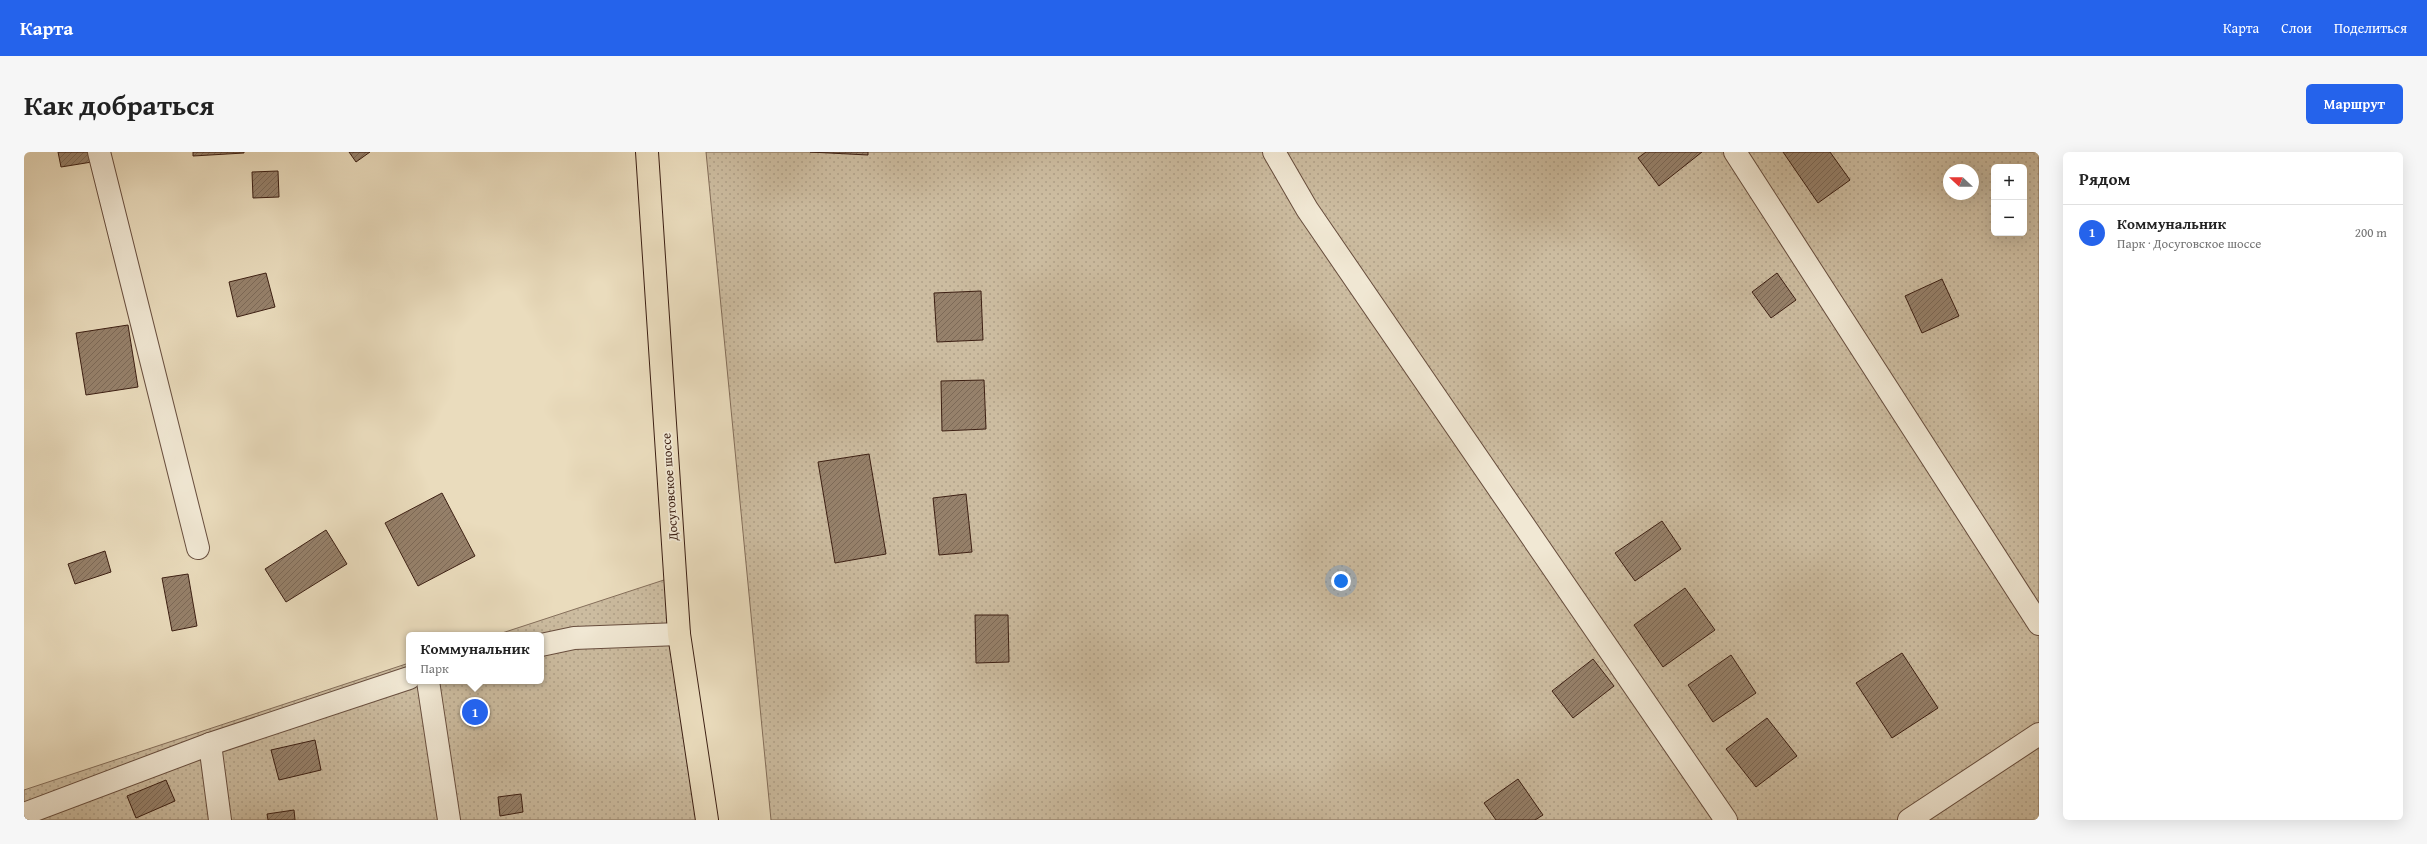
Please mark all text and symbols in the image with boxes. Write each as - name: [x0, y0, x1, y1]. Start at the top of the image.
- text: Карта: [20, 14, 73, 42]
- text: Карта: [2223, 18, 2259, 38]
- text: Слои: [2281, 18, 2312, 38]
- text: Поделиться: [2334, 18, 2407, 38]
- text: Как добраться: [24, 84, 214, 125]
- button: Маршрут: [2306, 84, 2403, 124]
- north arrow: [1943, 164, 1979, 200]
- map controls: [1991, 164, 2027, 236]
- button: +: [1991, 164, 2027, 200]
- text: Рядом: [2079, 166, 2130, 191]
- button: −: [1991, 200, 2027, 236]
- text: Коммунальник: [2117, 213, 2226, 234]
- text: 1: [2089, 223, 2095, 242]
- text: 200 m: [2355, 223, 2387, 242]
- text: Парк · Досуговское шоссе: [2117, 234, 2261, 253]
- street label: Досуговское шоссе: [656, 432, 683, 543]
- your location: [1331, 571, 1351, 591]
- popup: [406, 632, 544, 684]
- text: Коммунальник: [420, 638, 530, 659]
- text: Парк: [420, 659, 449, 678]
- pin: 1: [462, 697, 488, 727]

